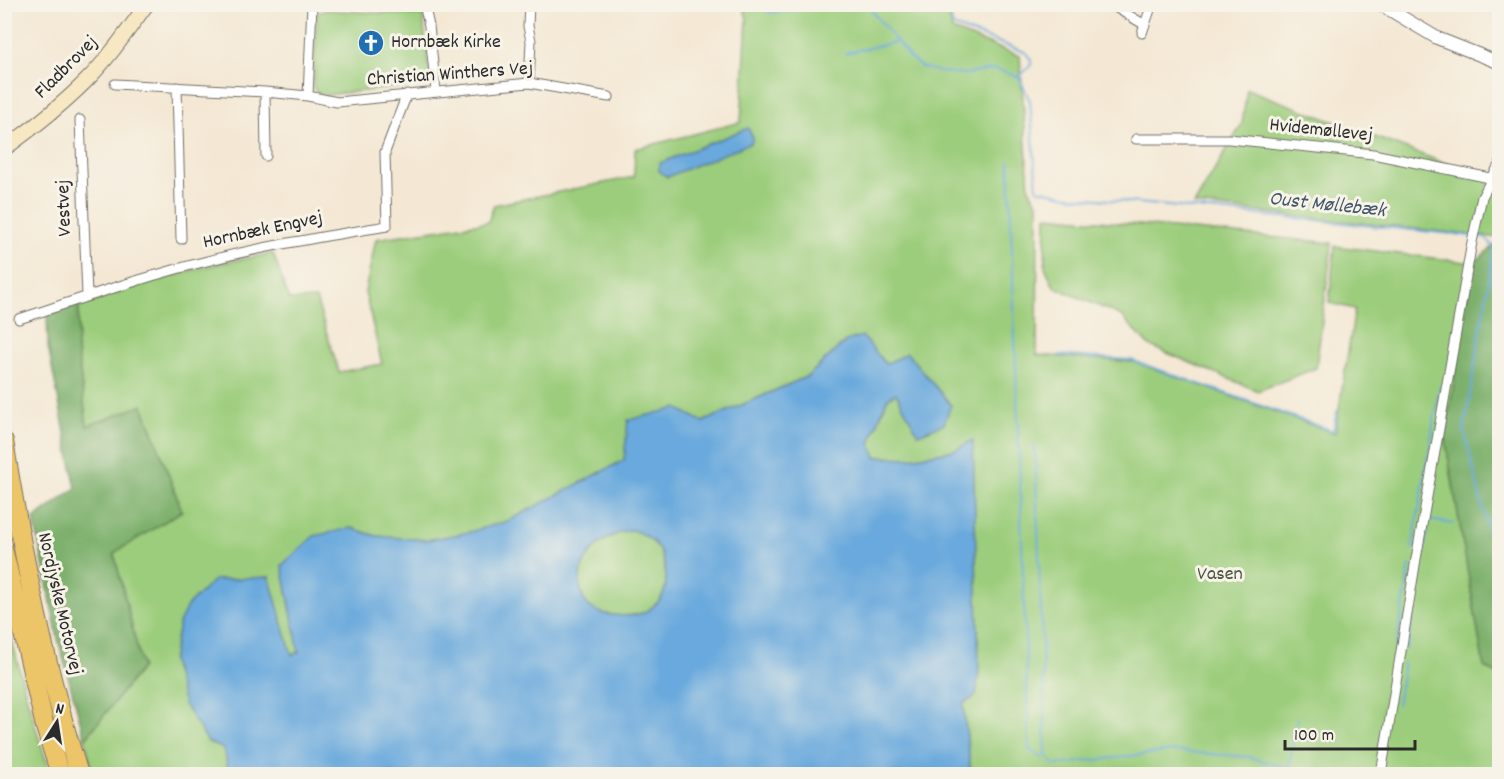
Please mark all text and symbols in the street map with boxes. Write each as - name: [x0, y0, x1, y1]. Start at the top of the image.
- church icon: Hornbæk Kirke: [356, 28, 386, 58]
- place label: Hornbæk Kirke: [391, 29, 501, 57]
- street label: Fladbrovej: [29, 30, 105, 106]
- street label: Christian Winthers Vej: [366, 55, 534, 95]
- street label: Hvidemøllevej: [1268, 112, 1374, 150]
- street label: Vestvej: [50, 179, 80, 237]
- water label: Oust Møllebæk: [1267, 185, 1389, 227]
- street label: Hornbæk Engvej: [201, 205, 325, 257]
- street label: Nordjyske Motorvej: [29, 530, 89, 678]
- park label: Vasen: [1197, 561, 1243, 589]
- north arrow: [27, 692, 87, 752]
- text: N: [53, 698, 66, 722]
- scale bar: [1285, 713, 1416, 751]
- text: 100 m: [1294, 724, 1334, 749]

